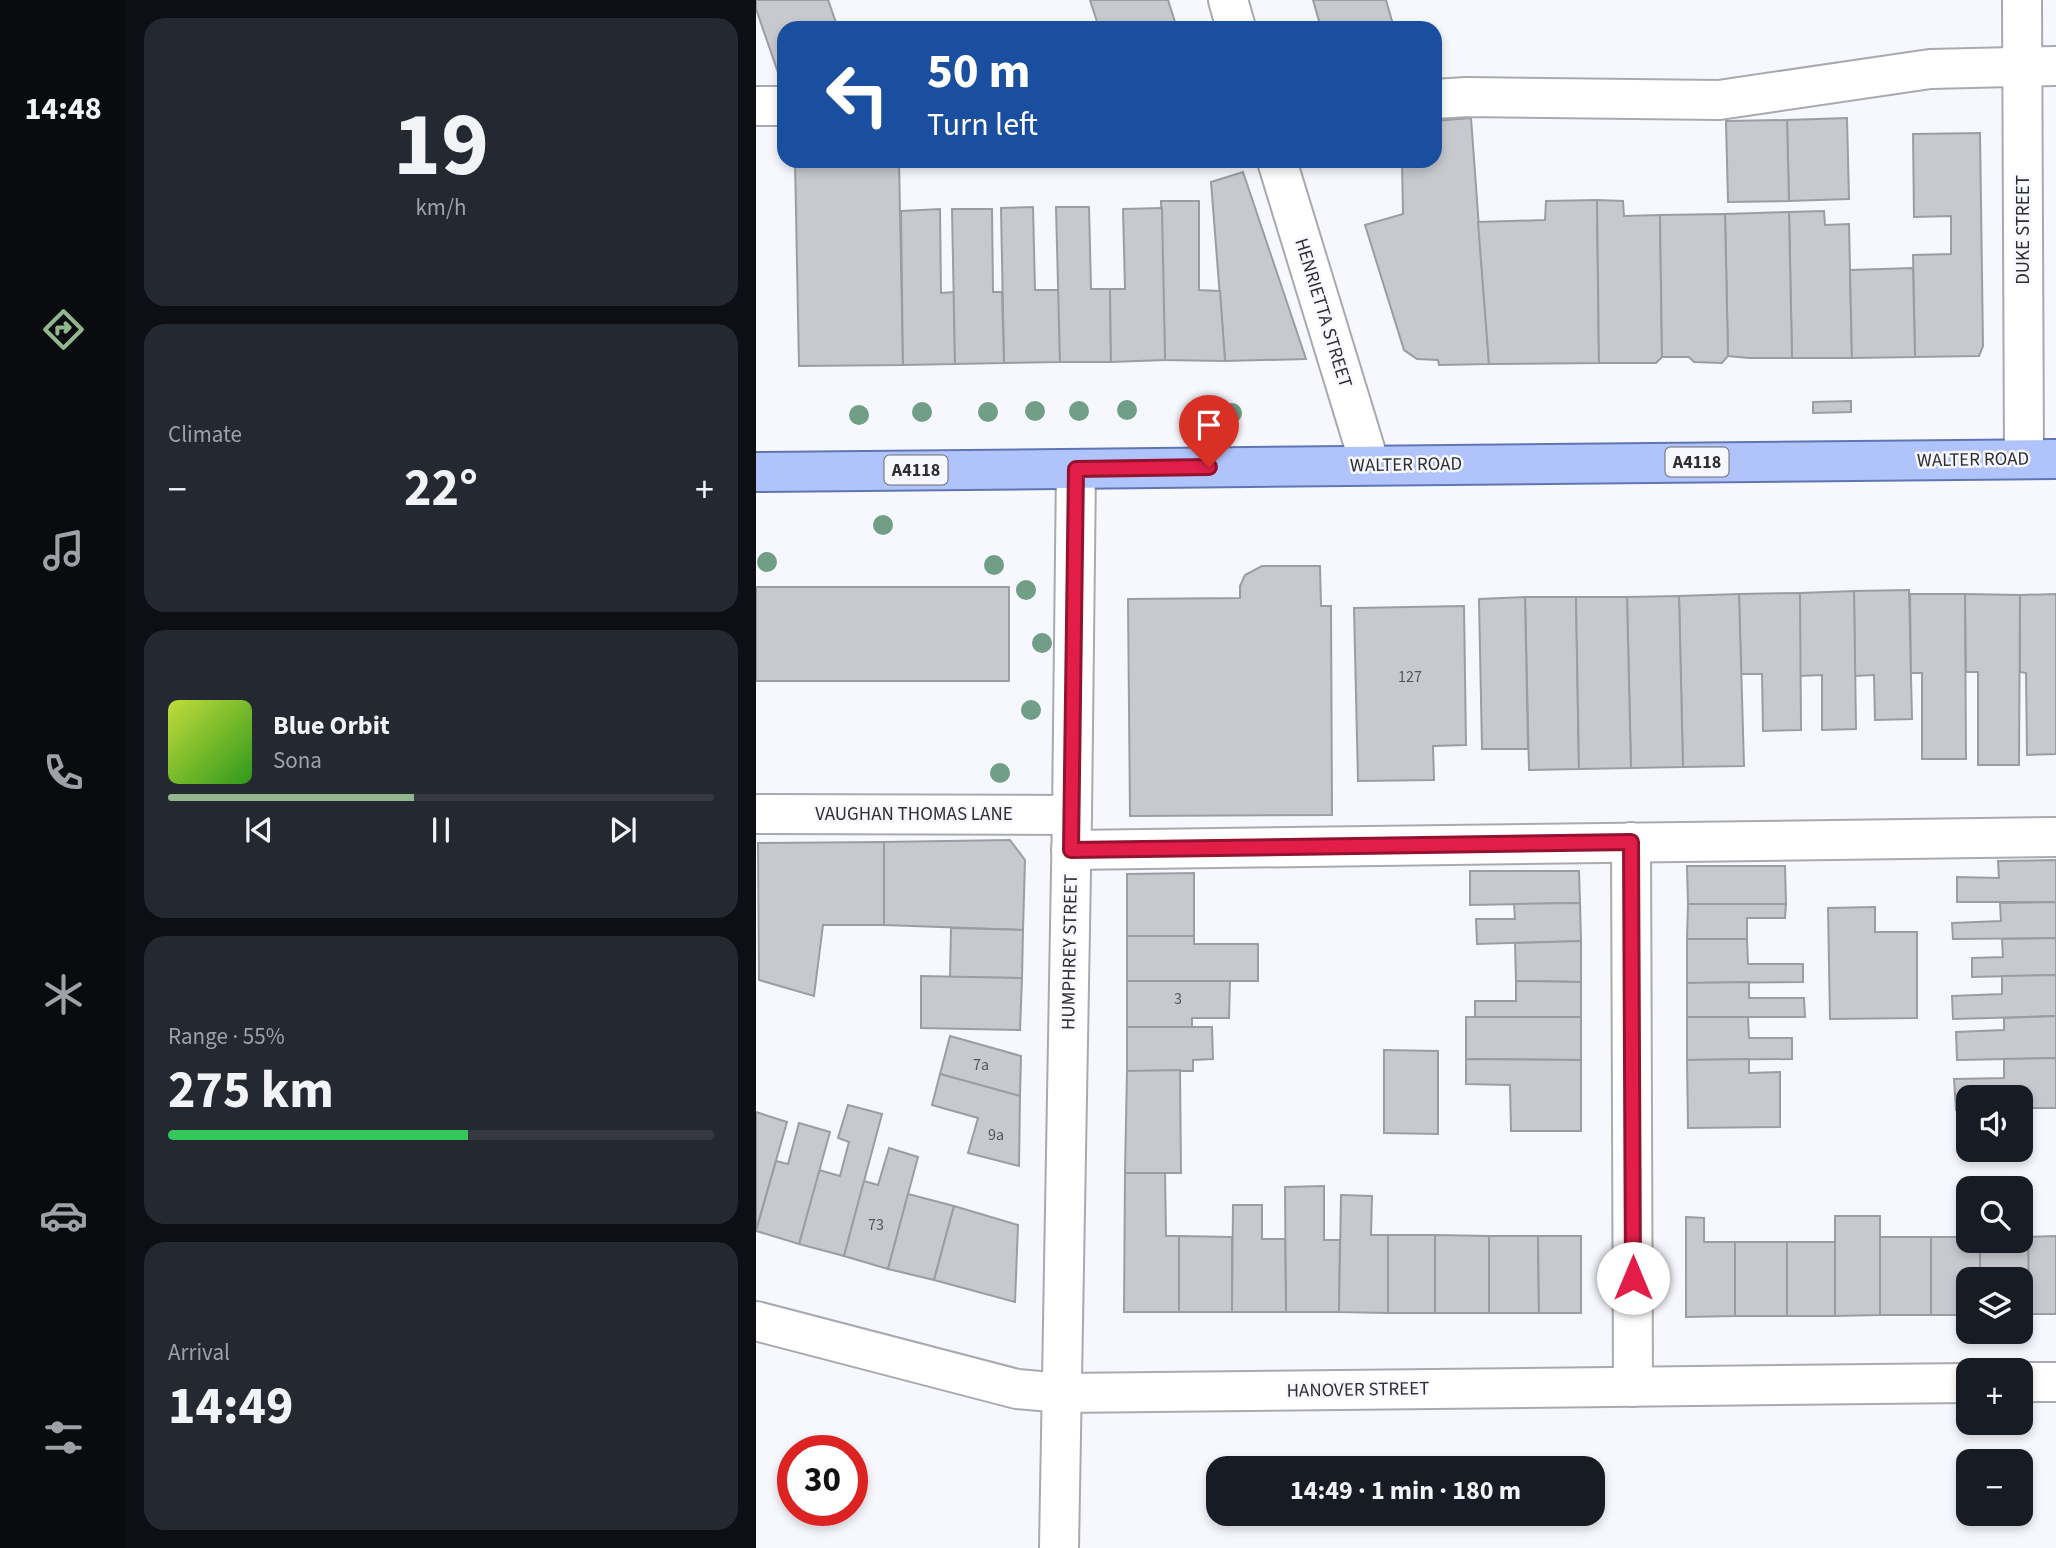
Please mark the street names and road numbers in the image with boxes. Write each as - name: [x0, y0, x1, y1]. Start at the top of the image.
- street label: DUKE STREET: [2010, 175, 2037, 285]
- street label: HENRIETTA STREET: [1287, 235, 1359, 391]
- street label: WALTER ROAD: [1917, 446, 2029, 474]
- road number: A4118: [1665, 448, 1728, 476]
- street label: WALTER ROAD: [1350, 451, 1462, 479]
- road number: A4118: [884, 456, 948, 484]
- street label: VAUGHAN THOMAS LANE: [815, 801, 1013, 828]
- street label: HUMPHREY STREET: [1055, 874, 1085, 1030]
- street label: HANOVER STREET: [1286, 1375, 1430, 1405]

